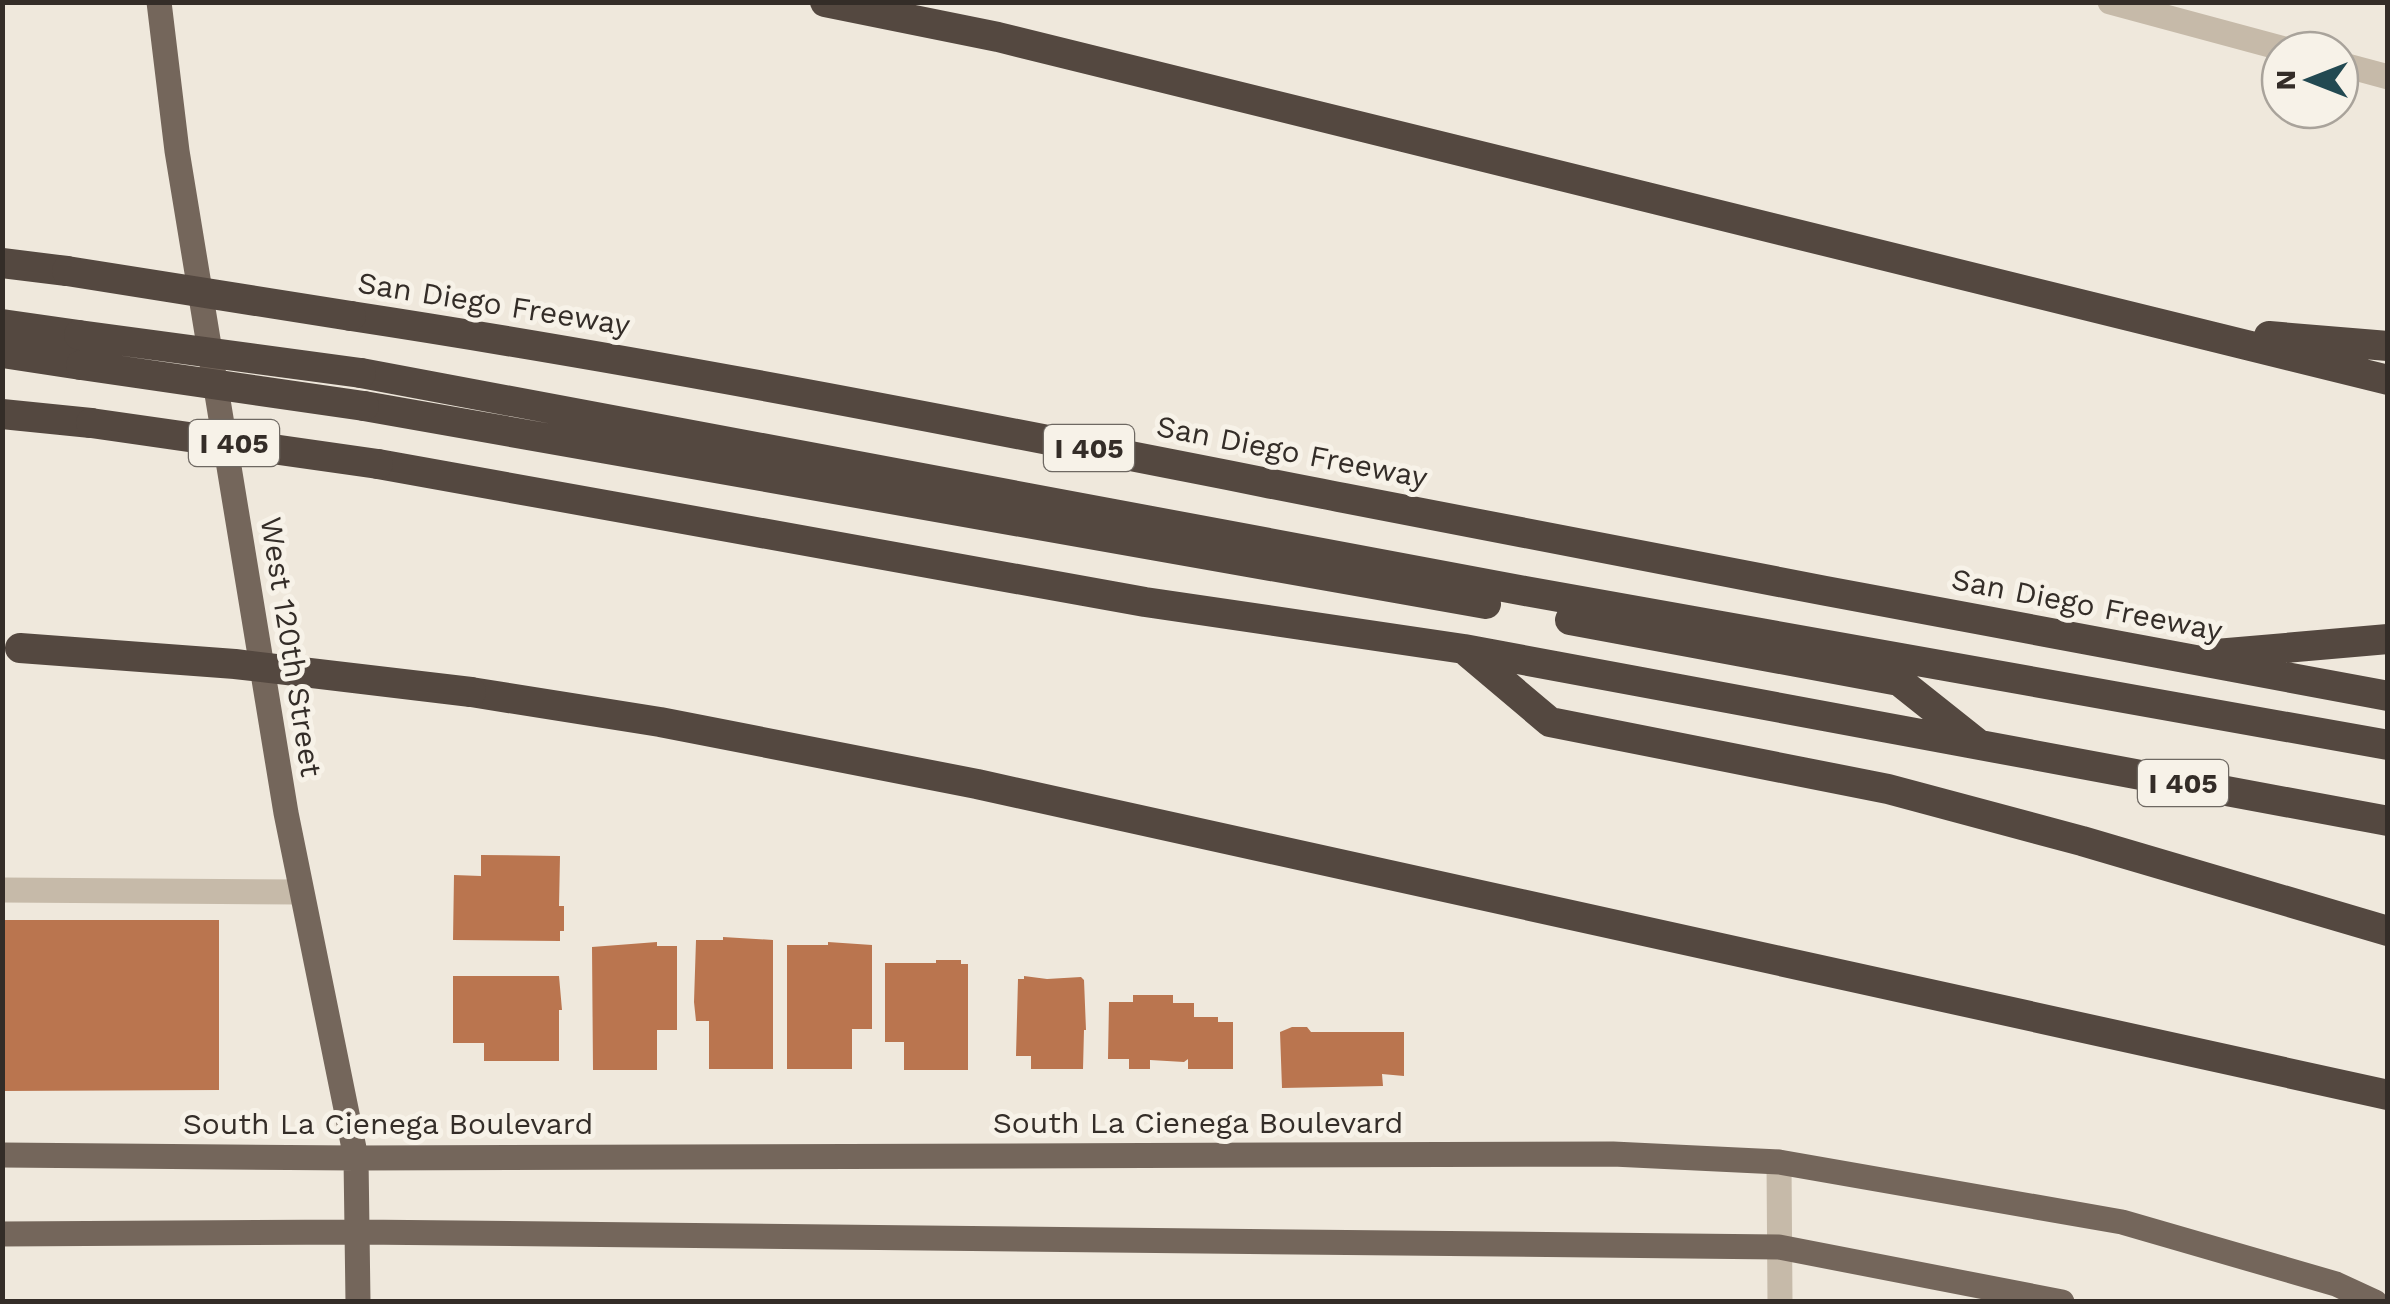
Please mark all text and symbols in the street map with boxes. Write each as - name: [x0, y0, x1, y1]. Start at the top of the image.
- north arrow: [2260, 30, 2360, 130]
- text: N: [2269, 70, 2302, 90]
- street label: San Diego Freeway: [355, 265, 633, 342]
- street label: San Diego Freeway: [1154, 408, 1431, 495]
- road number: I 405: [189, 420, 279, 466]
- road number: I 405: [1044, 425, 1134, 471]
- street label: West 120th Street: [254, 514, 329, 780]
- street label: San Diego Freeway: [1949, 561, 2226, 648]
- road number: I 405: [2138, 760, 2228, 806]
- street label: South La Cienega Boulevard: [993, 1105, 1403, 1140]
- street label: South La Cienega Boulevard: [183, 1106, 593, 1141]

